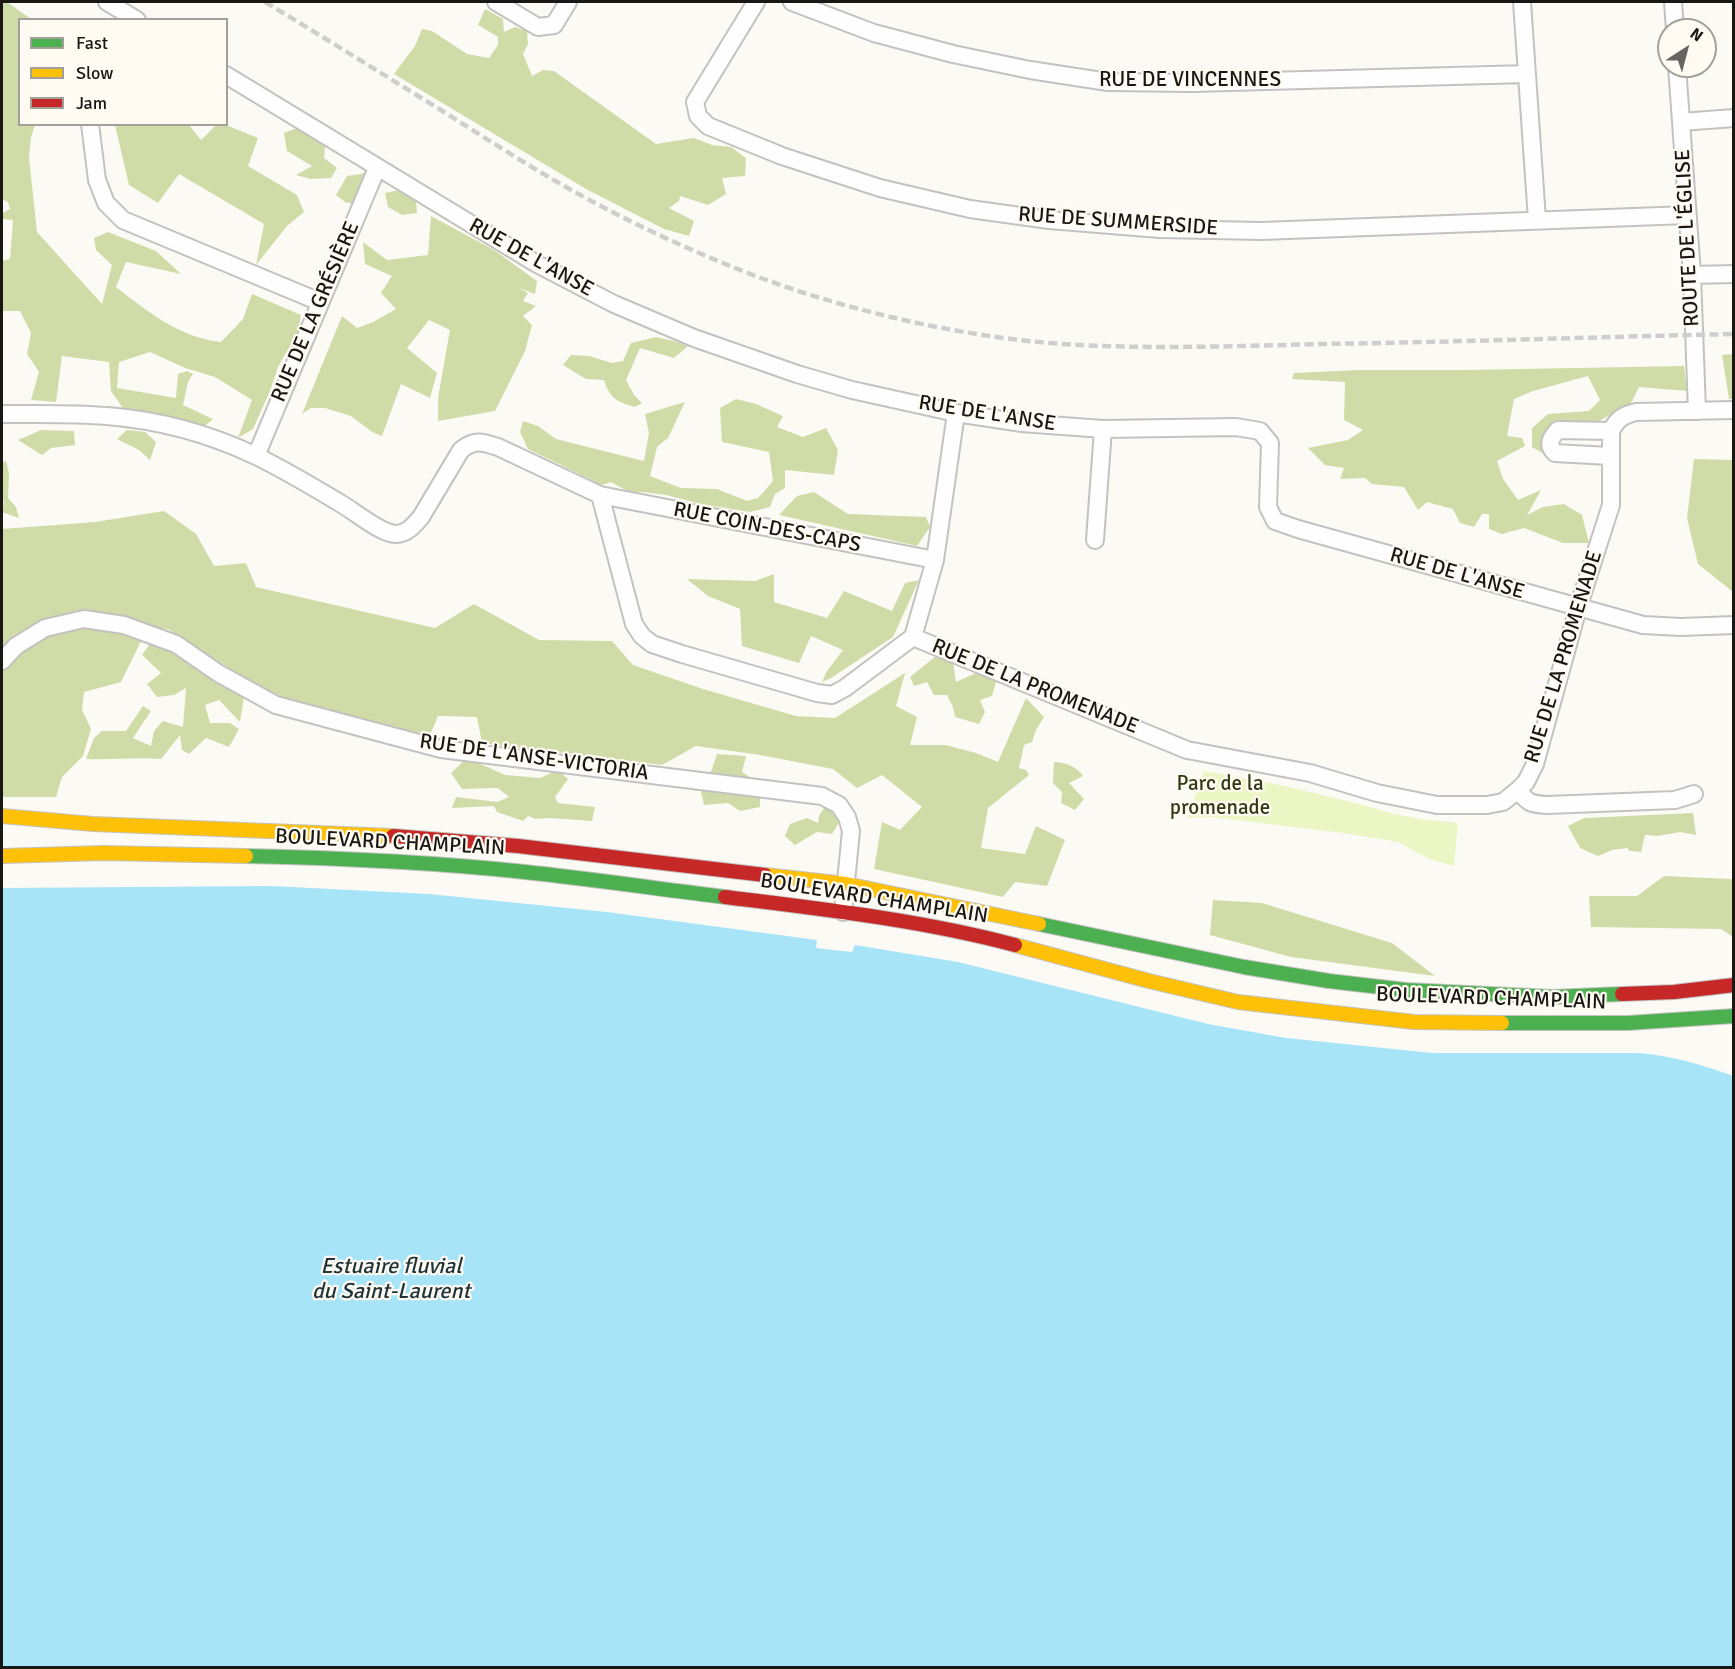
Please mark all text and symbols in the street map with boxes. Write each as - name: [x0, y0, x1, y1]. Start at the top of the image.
- legend: [18, 18, 228, 126]
- north arrow: [1657, 18, 1717, 78]
- text: N: [1686, 24, 1707, 46]
- text: Fast: [76, 32, 108, 54]
- text: Slow: [76, 62, 113, 84]
- street label: RUE DE VINCENNES: [1099, 67, 1281, 93]
- text: Jam: [76, 92, 107, 114]
- street label: ROUTE DE L'ÉGLISE: [1671, 149, 1705, 327]
- street label: RUE DE SUMMERSIDE: [1017, 202, 1219, 242]
- street label: RUE DE L'ANSE: [464, 213, 598, 303]
- street label: RUE DE LA GRÉSIÈRE: [267, 218, 365, 406]
- street label: RUE DE L'ANSE: [917, 391, 1057, 437]
- street label: RUE COIN-DES-CAPS: [671, 497, 863, 559]
- street label: RUE DE L'ANSE: [1387, 543, 1527, 605]
- street label: RUE DE LA PROMENADE: [1520, 548, 1608, 766]
- street label: RUE DE LA PROMENADE: [928, 634, 1142, 740]
- street label: RUE DE L'ANSE-VICTORIA: [418, 729, 650, 787]
- park label: Parc de la promenade: [1170, 771, 1270, 821]
- street label: BOULEVARD CHAMPLAIN: [274, 824, 506, 862]
- street label: BOULEVARD CHAMPLAIN: [758, 869, 990, 929]
- street label: BOULEVARD CHAMPLAIN: [1375, 982, 1607, 1016]
- water label: Estuaire fluvial du Saint-Laurent: [312, 1254, 470, 1306]

